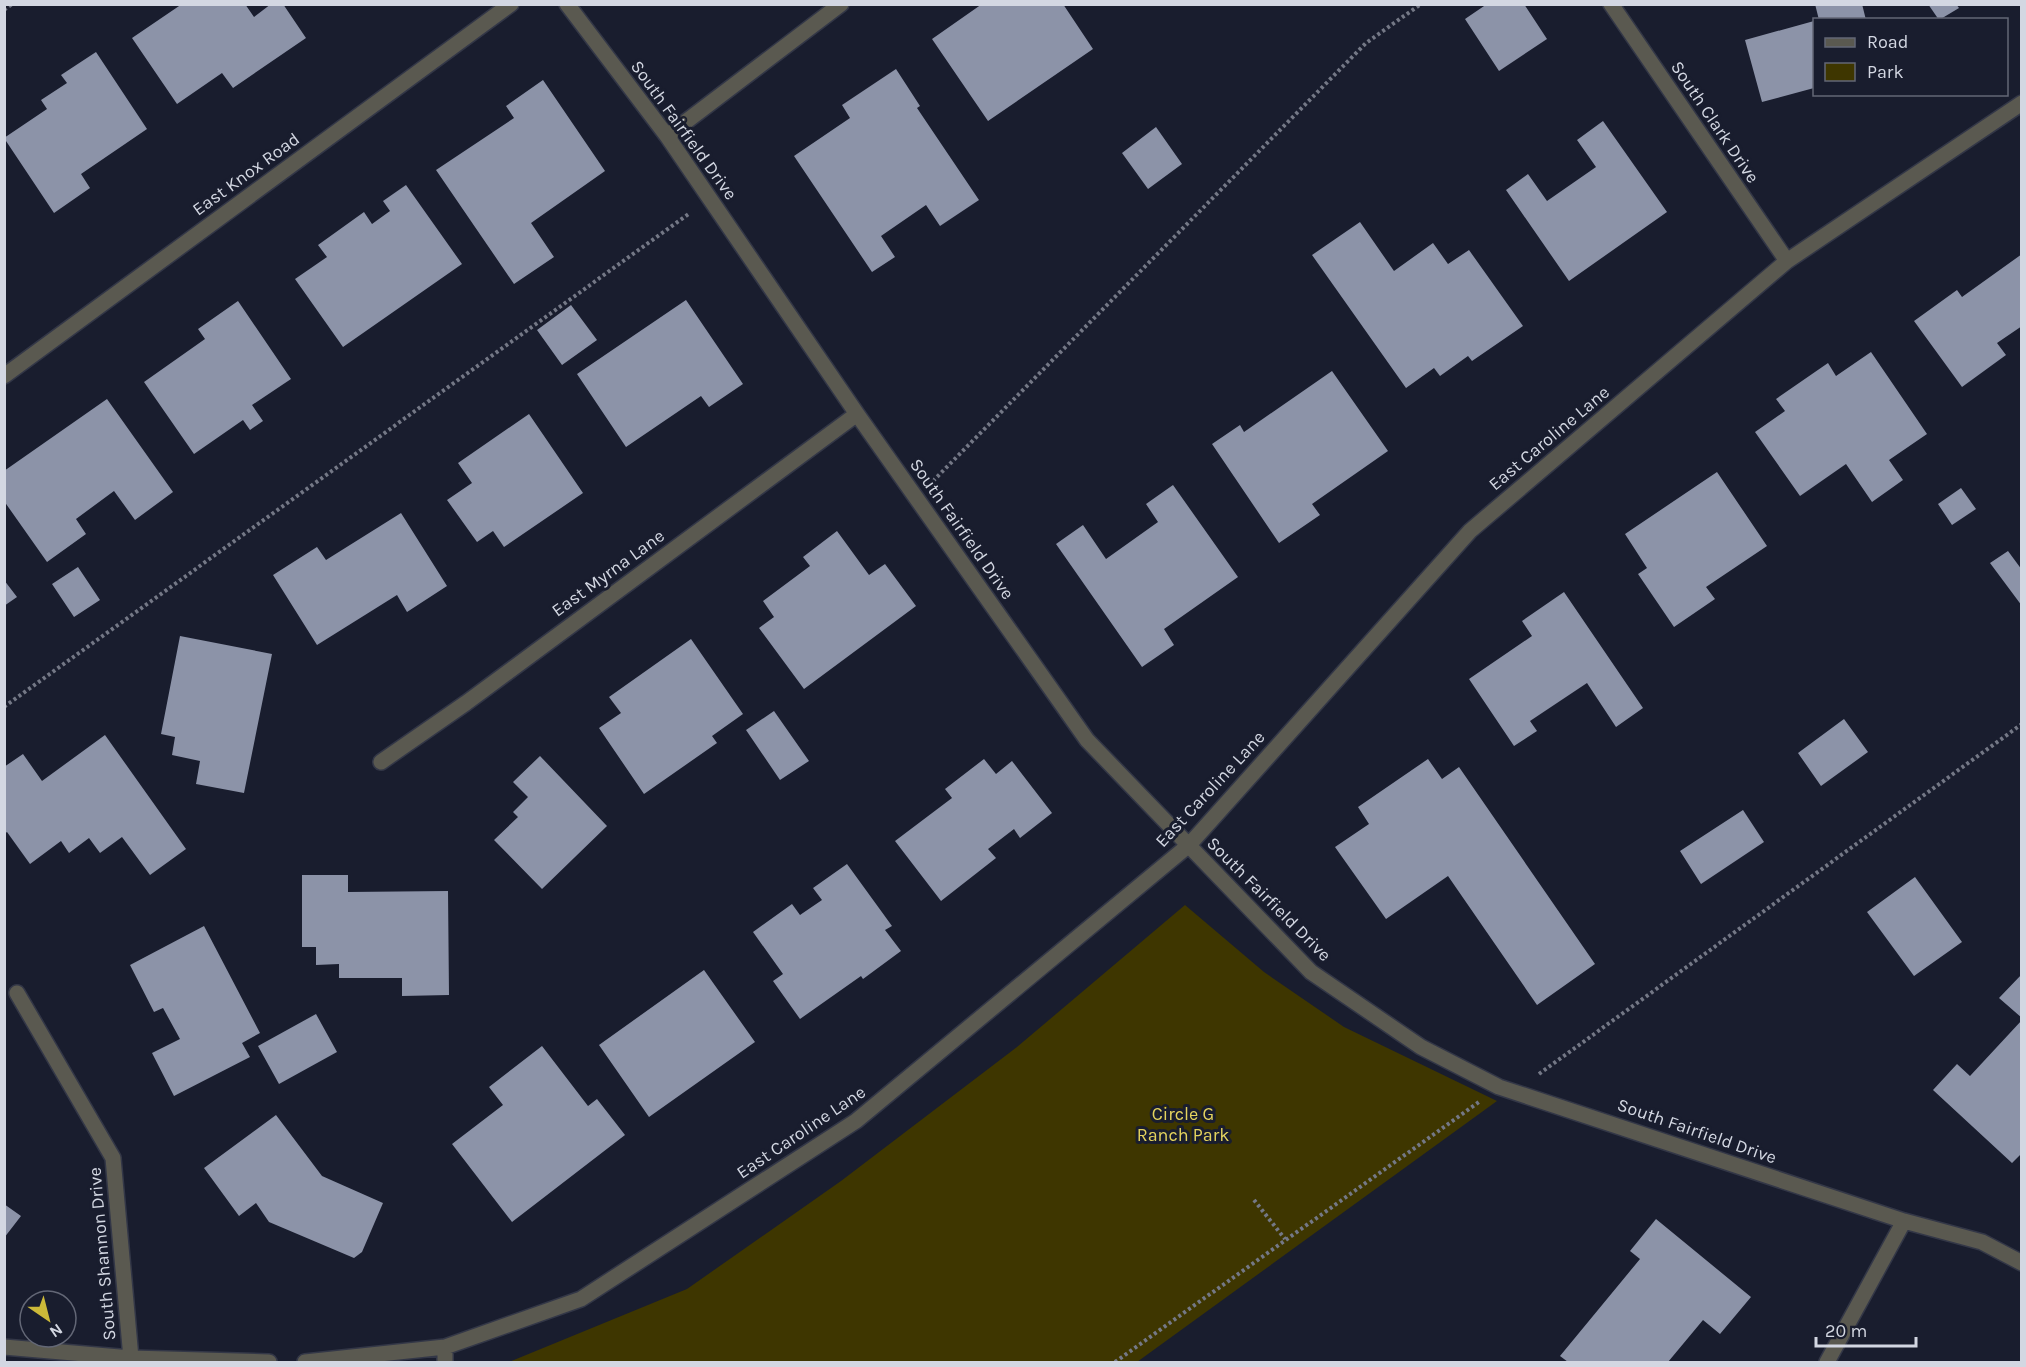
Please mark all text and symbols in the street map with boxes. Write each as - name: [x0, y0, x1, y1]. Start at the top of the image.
- legend: [1813, 18, 2008, 96]
- text: Road: [1867, 31, 1908, 53]
- street label: South Fairfield Drive: [626, 56, 742, 204]
- street label: South Clark Drive: [1666, 57, 1764, 187]
- text: Park: [1867, 61, 1904, 83]
- street label: East Knox Road: [188, 128, 304, 220]
- street label: East Caroline Lane: [1484, 381, 1614, 495]
- street label: South Fairfield Drive: [905, 454, 1019, 604]
- street label: East Myrna Lane: [547, 525, 669, 621]
- street label: East Caroline Lane: [1150, 726, 1270, 852]
- street label: South Fairfield Drive: [1202, 832, 1336, 966]
- street label: East Caroline Lane: [732, 1081, 870, 1183]
- street label: South Fairfield Drive: [1614, 1093, 1780, 1169]
- park label: Circle G Ranch Park: [1137, 1103, 1229, 1146]
- street label: South Shannon Drive: [83, 1166, 121, 1342]
- north arrow: [18, 1289, 78, 1349]
- scale bar: [1816, 1310, 1916, 1348]
- text: N: [46, 1320, 66, 1342]
- text: 20 m: [1825, 1320, 1867, 1342]

